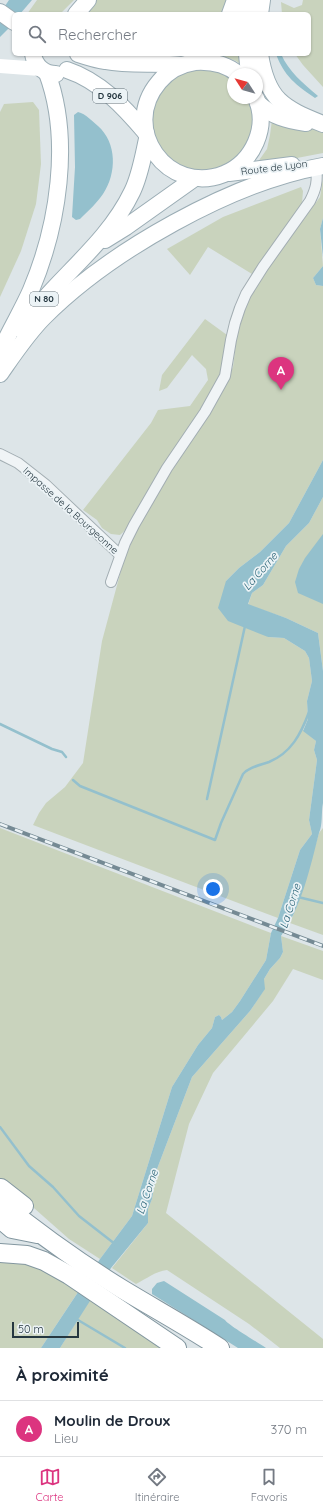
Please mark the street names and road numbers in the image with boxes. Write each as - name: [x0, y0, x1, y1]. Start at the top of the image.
- road number: D 906: [93, 89, 127, 103]
- street label: Route de Lyon: [240, 157, 308, 178]
- road number: N 80: [30, 292, 58, 306]
- street label: Impasse de la Bourgeonne: [20, 464, 121, 557]

